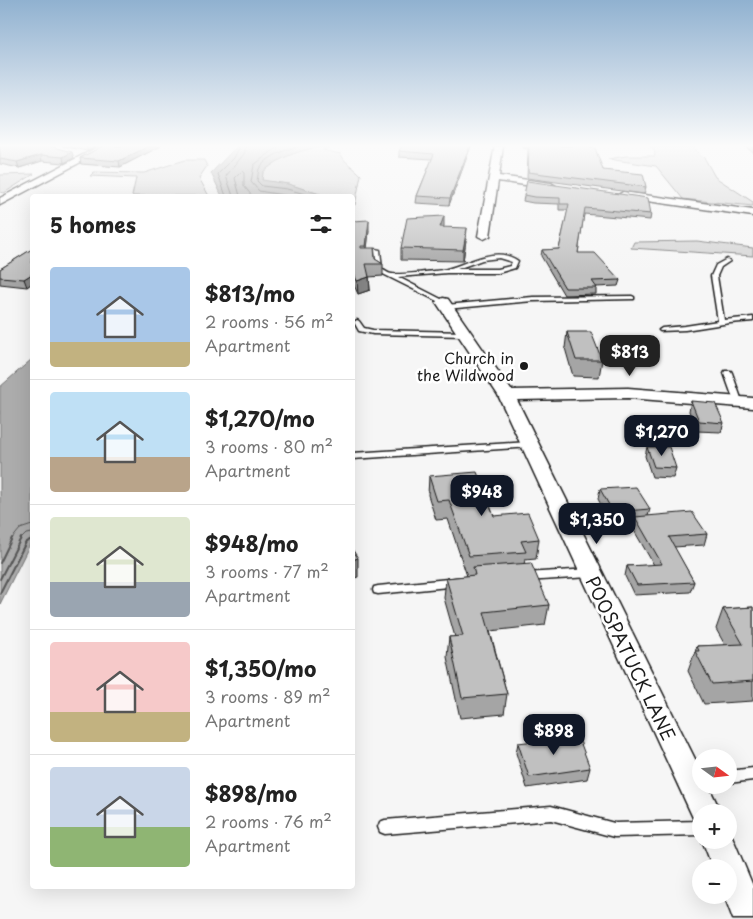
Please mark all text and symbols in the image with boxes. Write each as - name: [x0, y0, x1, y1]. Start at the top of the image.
- text: 5 homes: [50, 208, 136, 240]
- icon: filters: [307, 210, 335, 238]
- text: $813/mo: [205, 277, 295, 309]
- icon: home: [90, 287, 150, 347]
- text: 2 rooms · 56 m²: [205, 309, 334, 333]
- text: Apartment: [205, 333, 290, 357]
- pin: $813: [600, 334, 660, 377]
- text: $813: [611, 339, 649, 363]
- place label: Church in the Wildwood: [417, 346, 514, 386]
- marker: Church in the Wildwood: [518, 360, 530, 372]
- text: $1,270/mo: [205, 402, 315, 434]
- icon: home: [90, 412, 150, 472]
- pin: $1,270: [621, 414, 703, 457]
- text: $1,270: [635, 419, 689, 443]
- text: 3 rooms · 80 m²: [205, 434, 333, 458]
- text: Apartment: [205, 458, 290, 482]
- pin: $948: [452, 474, 512, 517]
- text: $948: [462, 479, 502, 503]
- pin: $1,350: [556, 502, 638, 545]
- text: $1,350: [570, 507, 624, 531]
- text: $948/mo: [205, 527, 298, 559]
- icon: home: [90, 537, 150, 597]
- text: 3 rooms · 77 m²: [205, 559, 329, 583]
- street label: POOSPATUCK LANE: [579, 571, 683, 745]
- text: Apartment: [205, 583, 290, 607]
- text: $1,350/mo: [205, 652, 316, 684]
- icon: home: [90, 662, 150, 722]
- text: 3 rooms · 89 m²: [205, 684, 330, 708]
- text: Apartment: [205, 708, 290, 732]
- pin: $898: [524, 714, 584, 756]
- text: $898: [534, 718, 574, 742]
- north arrow: [692, 749, 738, 794]
- map controls: [692, 749, 737, 904]
- text: $898/mo: [205, 777, 297, 809]
- icon: home: [90, 787, 150, 847]
- button: +: [692, 804, 737, 849]
- text: 2 rooms · 76 m²: [205, 809, 332, 833]
- text: Apartment: [205, 833, 290, 857]
- button: −: [692, 859, 737, 904]

